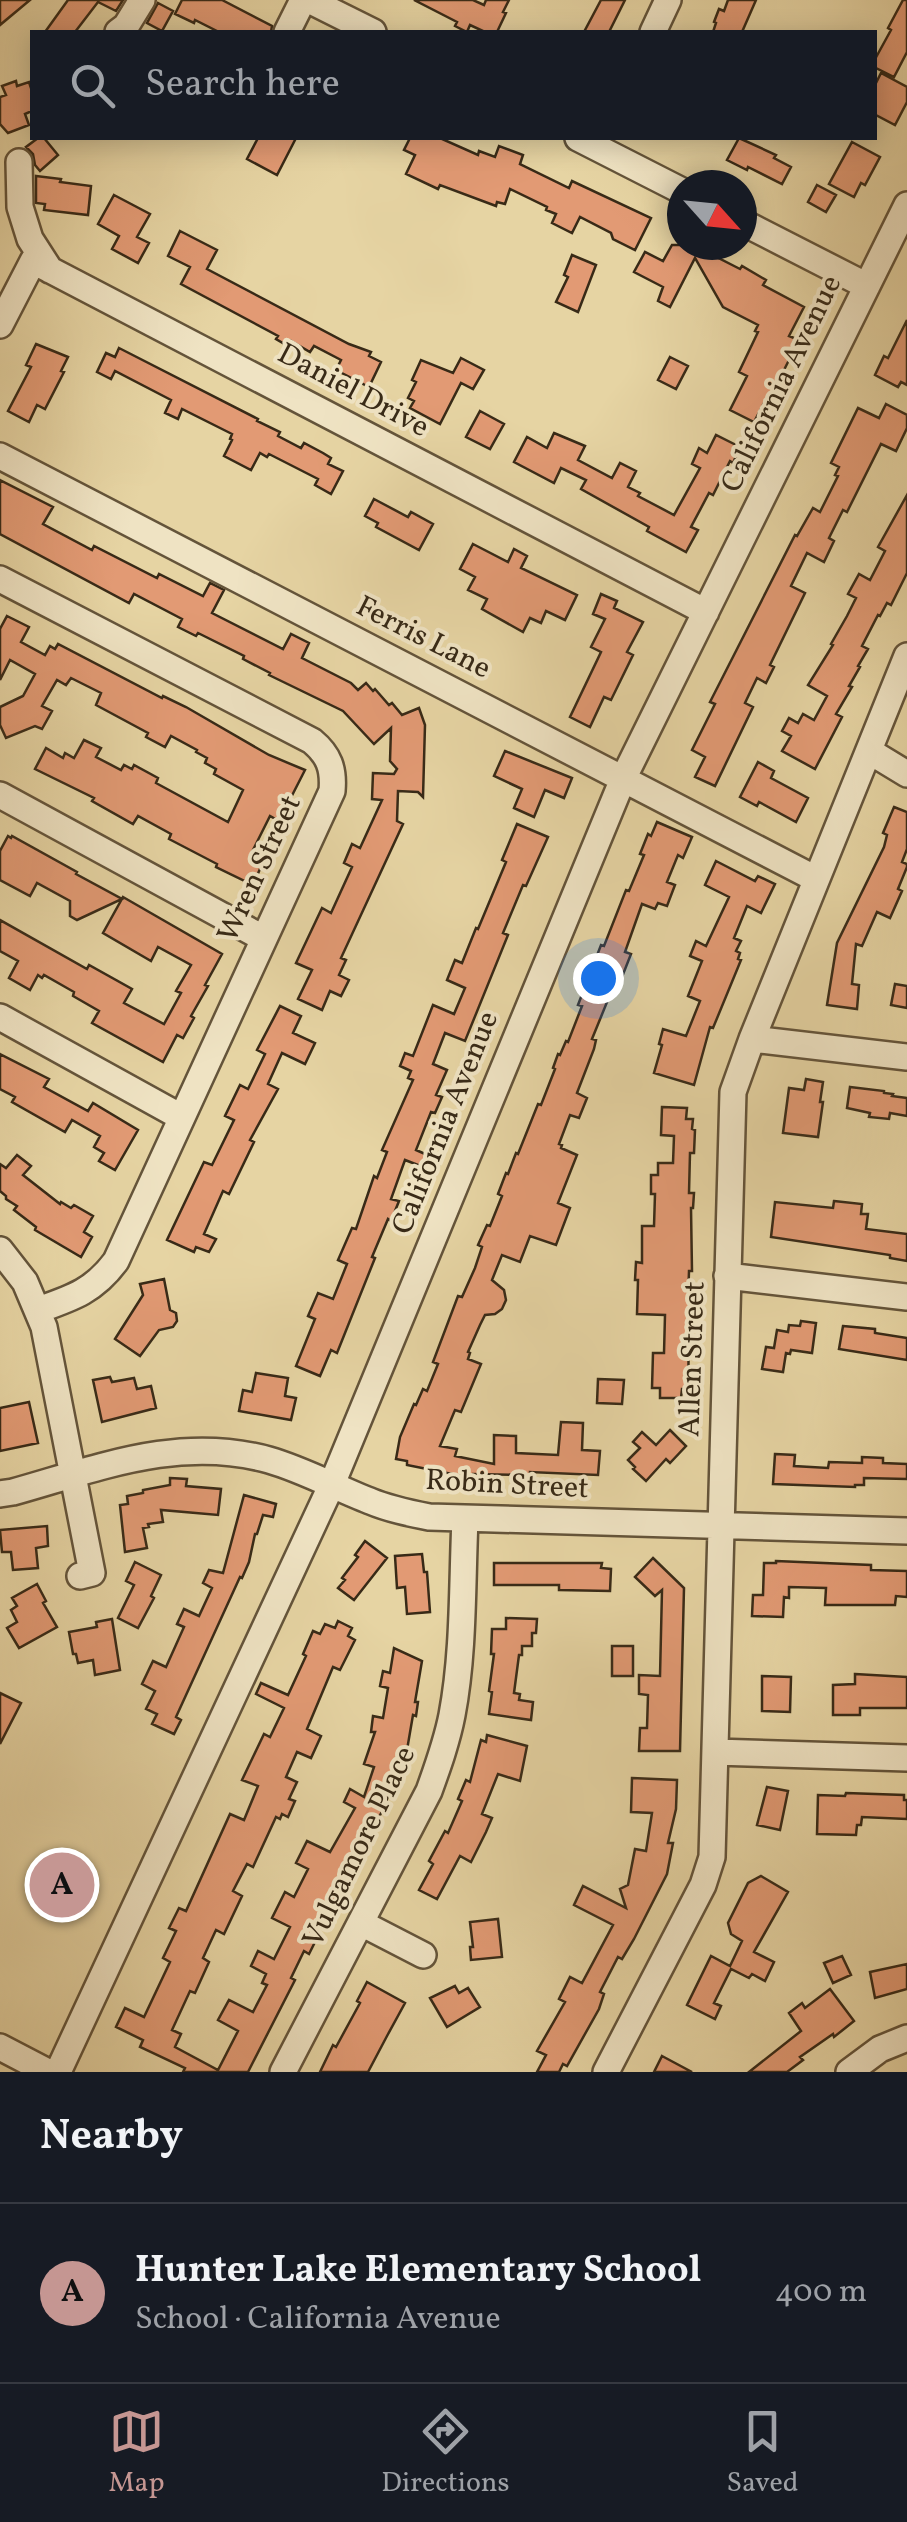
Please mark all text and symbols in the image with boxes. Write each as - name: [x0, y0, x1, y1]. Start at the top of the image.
- search box: [30, 30, 877, 140]
- icon: search: [65, 58, 120, 113]
- text: Search here: [145, 59, 340, 112]
- north arrow: [667, 170, 757, 260]
- street label: California Avenue: [711, 268, 853, 500]
- street label: Daniel Drive: [270, 333, 436, 449]
- street label: Ferris Lane: [348, 586, 498, 690]
- street label: Wren Street: [208, 789, 312, 949]
- your location: [573, 953, 624, 1004]
- street label: California Avenue: [382, 1005, 510, 1241]
- street label: Allen Street: [669, 1280, 717, 1438]
- street label: Robin Street: [424, 1460, 590, 1510]
- street label: Vulgamore Place: [293, 1739, 427, 1955]
- pin: A: [30, 1848, 94, 1922]
- text: Nearby: [40, 2108, 183, 2167]
- text: Hunter Lake Elementary School: [135, 2245, 702, 2298]
- text: A: [61, 2271, 84, 2315]
- text: 400 m: [775, 2271, 867, 2315]
- text: School · California Avenue: [135, 2298, 501, 2342]
- tab: Map: [108, 2404, 164, 2503]
- tab: Directions: [381, 2404, 510, 2503]
- tab: Saved: [726, 2404, 799, 2503]

